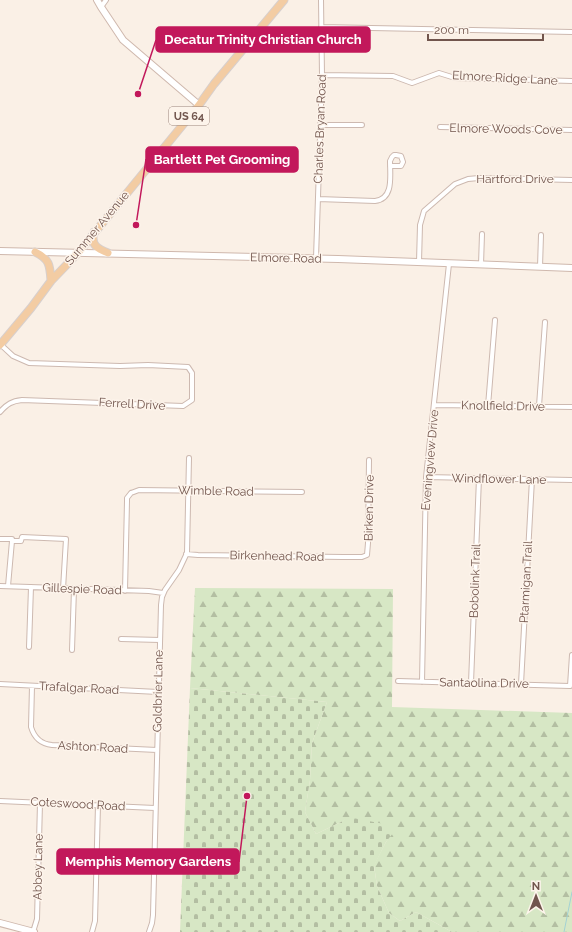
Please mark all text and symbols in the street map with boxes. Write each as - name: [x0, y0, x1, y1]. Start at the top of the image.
- scale bar: [428, 16, 543, 42]
- text: 200 m: [434, 23, 469, 37]
- callout: Decatur Trinity Christian Church: [156, 27, 370, 52]
- text: Decatur Trinity Christian Church: [164, 32, 362, 47]
- street label: Elmore Ridge Lane: [452, 68, 558, 88]
- street label: Charles Bryan Road: [311, 74, 329, 184]
- road number: US 64: [169, 107, 209, 125]
- street label: Elmore Woods Cove: [449, 121, 563, 137]
- callout: Bartlett Pet Grooming: [146, 147, 298, 172]
- text: Bartlett Pet Grooming: [154, 152, 290, 167]
- street label: Hartford Drive: [476, 172, 554, 186]
- street label: Summer Avenue: [62, 188, 132, 268]
- street label: Elmore Road: [250, 250, 322, 266]
- street label: Ferrell Drive: [98, 395, 166, 413]
- street label: Knollfield Drive: [461, 398, 545, 414]
- street label: Eveningview Drive: [419, 409, 441, 511]
- street label: Windflower Lane: [452, 471, 546, 487]
- street label: Birken Drive: [361, 475, 377, 541]
- street label: Wimble Road: [178, 483, 254, 499]
- street label: Ptarmigan Trail: [517, 540, 535, 624]
- street label: Bobolink Trail: [467, 543, 483, 618]
- street label: Birkenhead Road: [229, 548, 325, 564]
- street label: Gillespie Road: [42, 581, 122, 597]
- street label: Goldbrier Lane: [150, 650, 166, 732]
- street label: Santaolina Drive: [439, 675, 529, 691]
- street label: Trafalgar Road: [38, 679, 120, 697]
- street label: Ashton Road: [57, 738, 129, 756]
- street label: Coteswood Road: [30, 795, 126, 813]
- street label: Abbey Lane: [30, 834, 46, 900]
- callout: Memphis Memory Gardens: [57, 849, 239, 874]
- text: Memphis Memory Gardens: [65, 854, 232, 869]
- north arrow: [516, 876, 556, 916]
- text: N: [532, 880, 540, 893]

